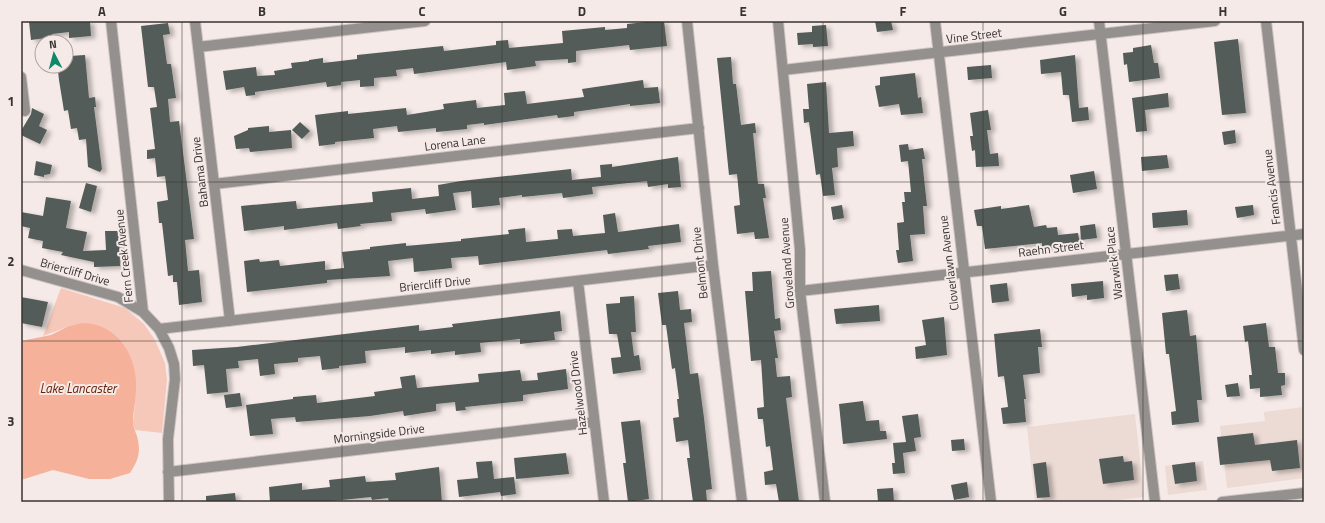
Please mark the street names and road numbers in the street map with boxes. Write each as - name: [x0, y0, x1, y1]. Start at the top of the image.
- street label: Vine Street: [945, 23, 1004, 48]
- street label: Lorena Lane: [423, 129, 487, 156]
- street label: Bahama Drive: [186, 136, 213, 208]
- street label: Francis Avenue: [1257, 148, 1286, 226]
- street label: Fern Creek Avenue: [109, 208, 138, 304]
- street label: Cloverlawn Avenue: [933, 214, 964, 312]
- street label: Groveland Avenue: [774, 217, 799, 309]
- street label: Belmont Drive: [686, 226, 713, 300]
- street label: Warwick Place: [1100, 226, 1127, 301]
- street label: Raehn Street: [1017, 235, 1086, 262]
- street label: Briercliff Drive: [38, 253, 112, 291]
- street label: Briercliff Drive: [398, 270, 472, 297]
- street label: Hazelwood Drive: [563, 350, 592, 437]
- street label: Morningside Drive: [332, 418, 426, 449]

